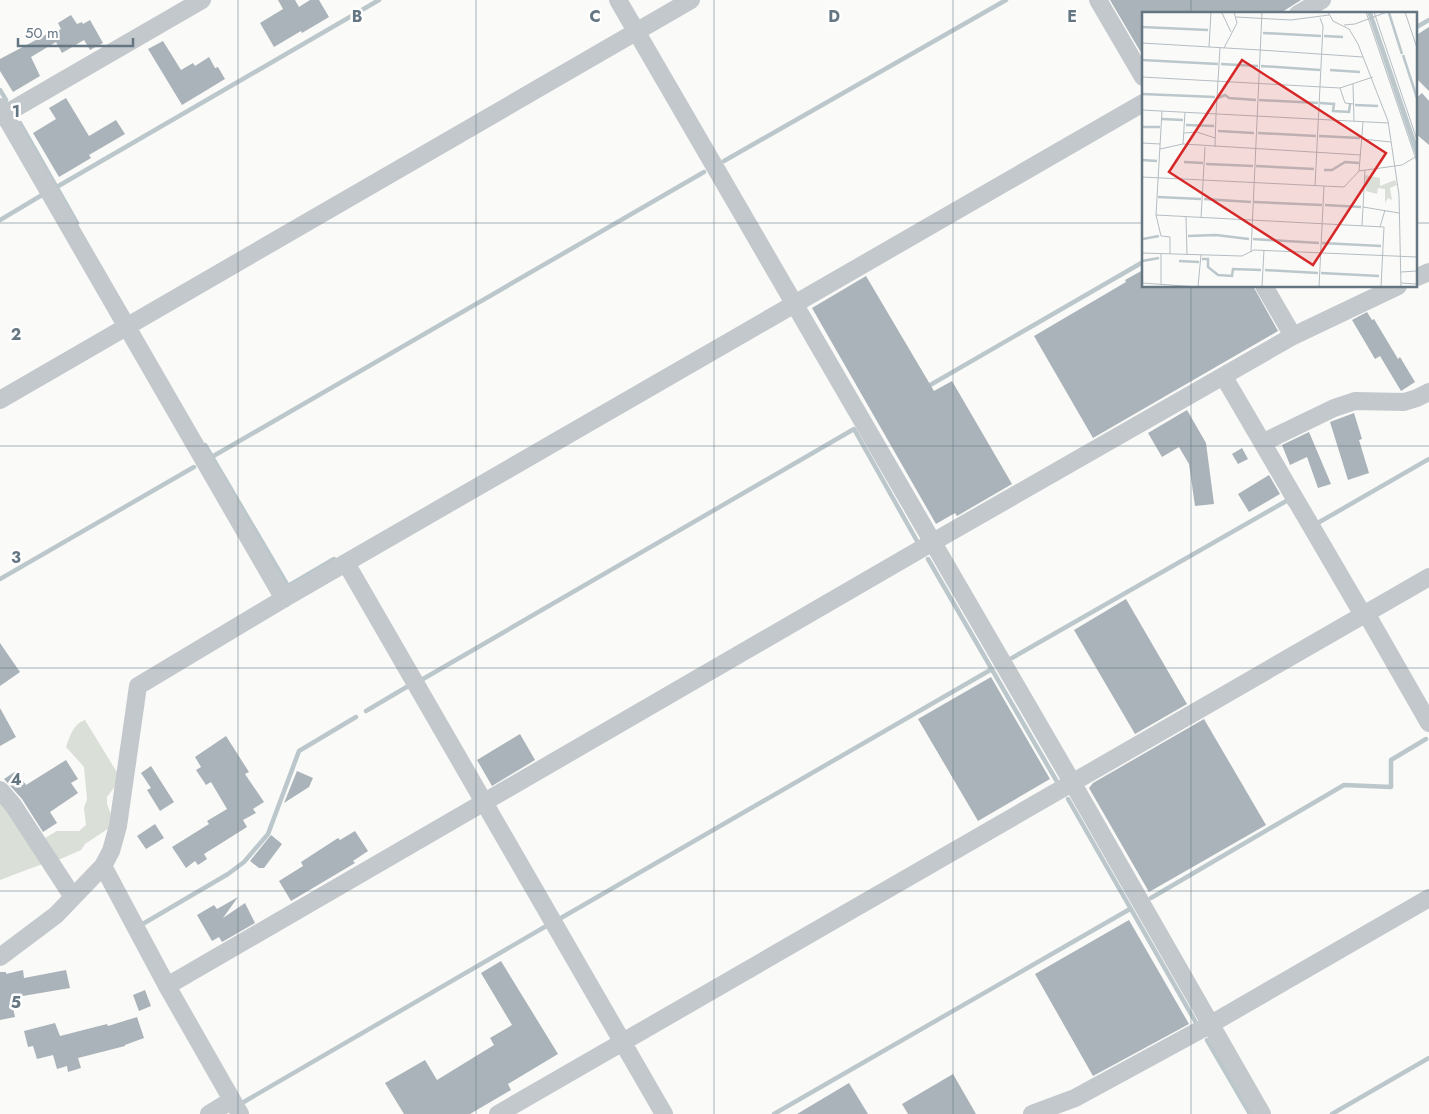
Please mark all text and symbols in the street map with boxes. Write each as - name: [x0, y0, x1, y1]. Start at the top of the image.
- text: B: [352, 5, 362, 28]
- text: C: [589, 5, 601, 28]
- text: D: [828, 5, 840, 28]
- text: E: [1067, 5, 1077, 28]
- inset map: [1142, 12, 1416, 288]
- scale bar: [18, 15, 132, 47]
- text: 50 m: [25, 22, 59, 44]
- text: 1: [12, 100, 20, 123]
- text: 2: [11, 323, 21, 346]
- text: 3: [11, 546, 21, 569]
- text: 4: [10, 768, 22, 791]
- text: 5: [11, 991, 21, 1014]

